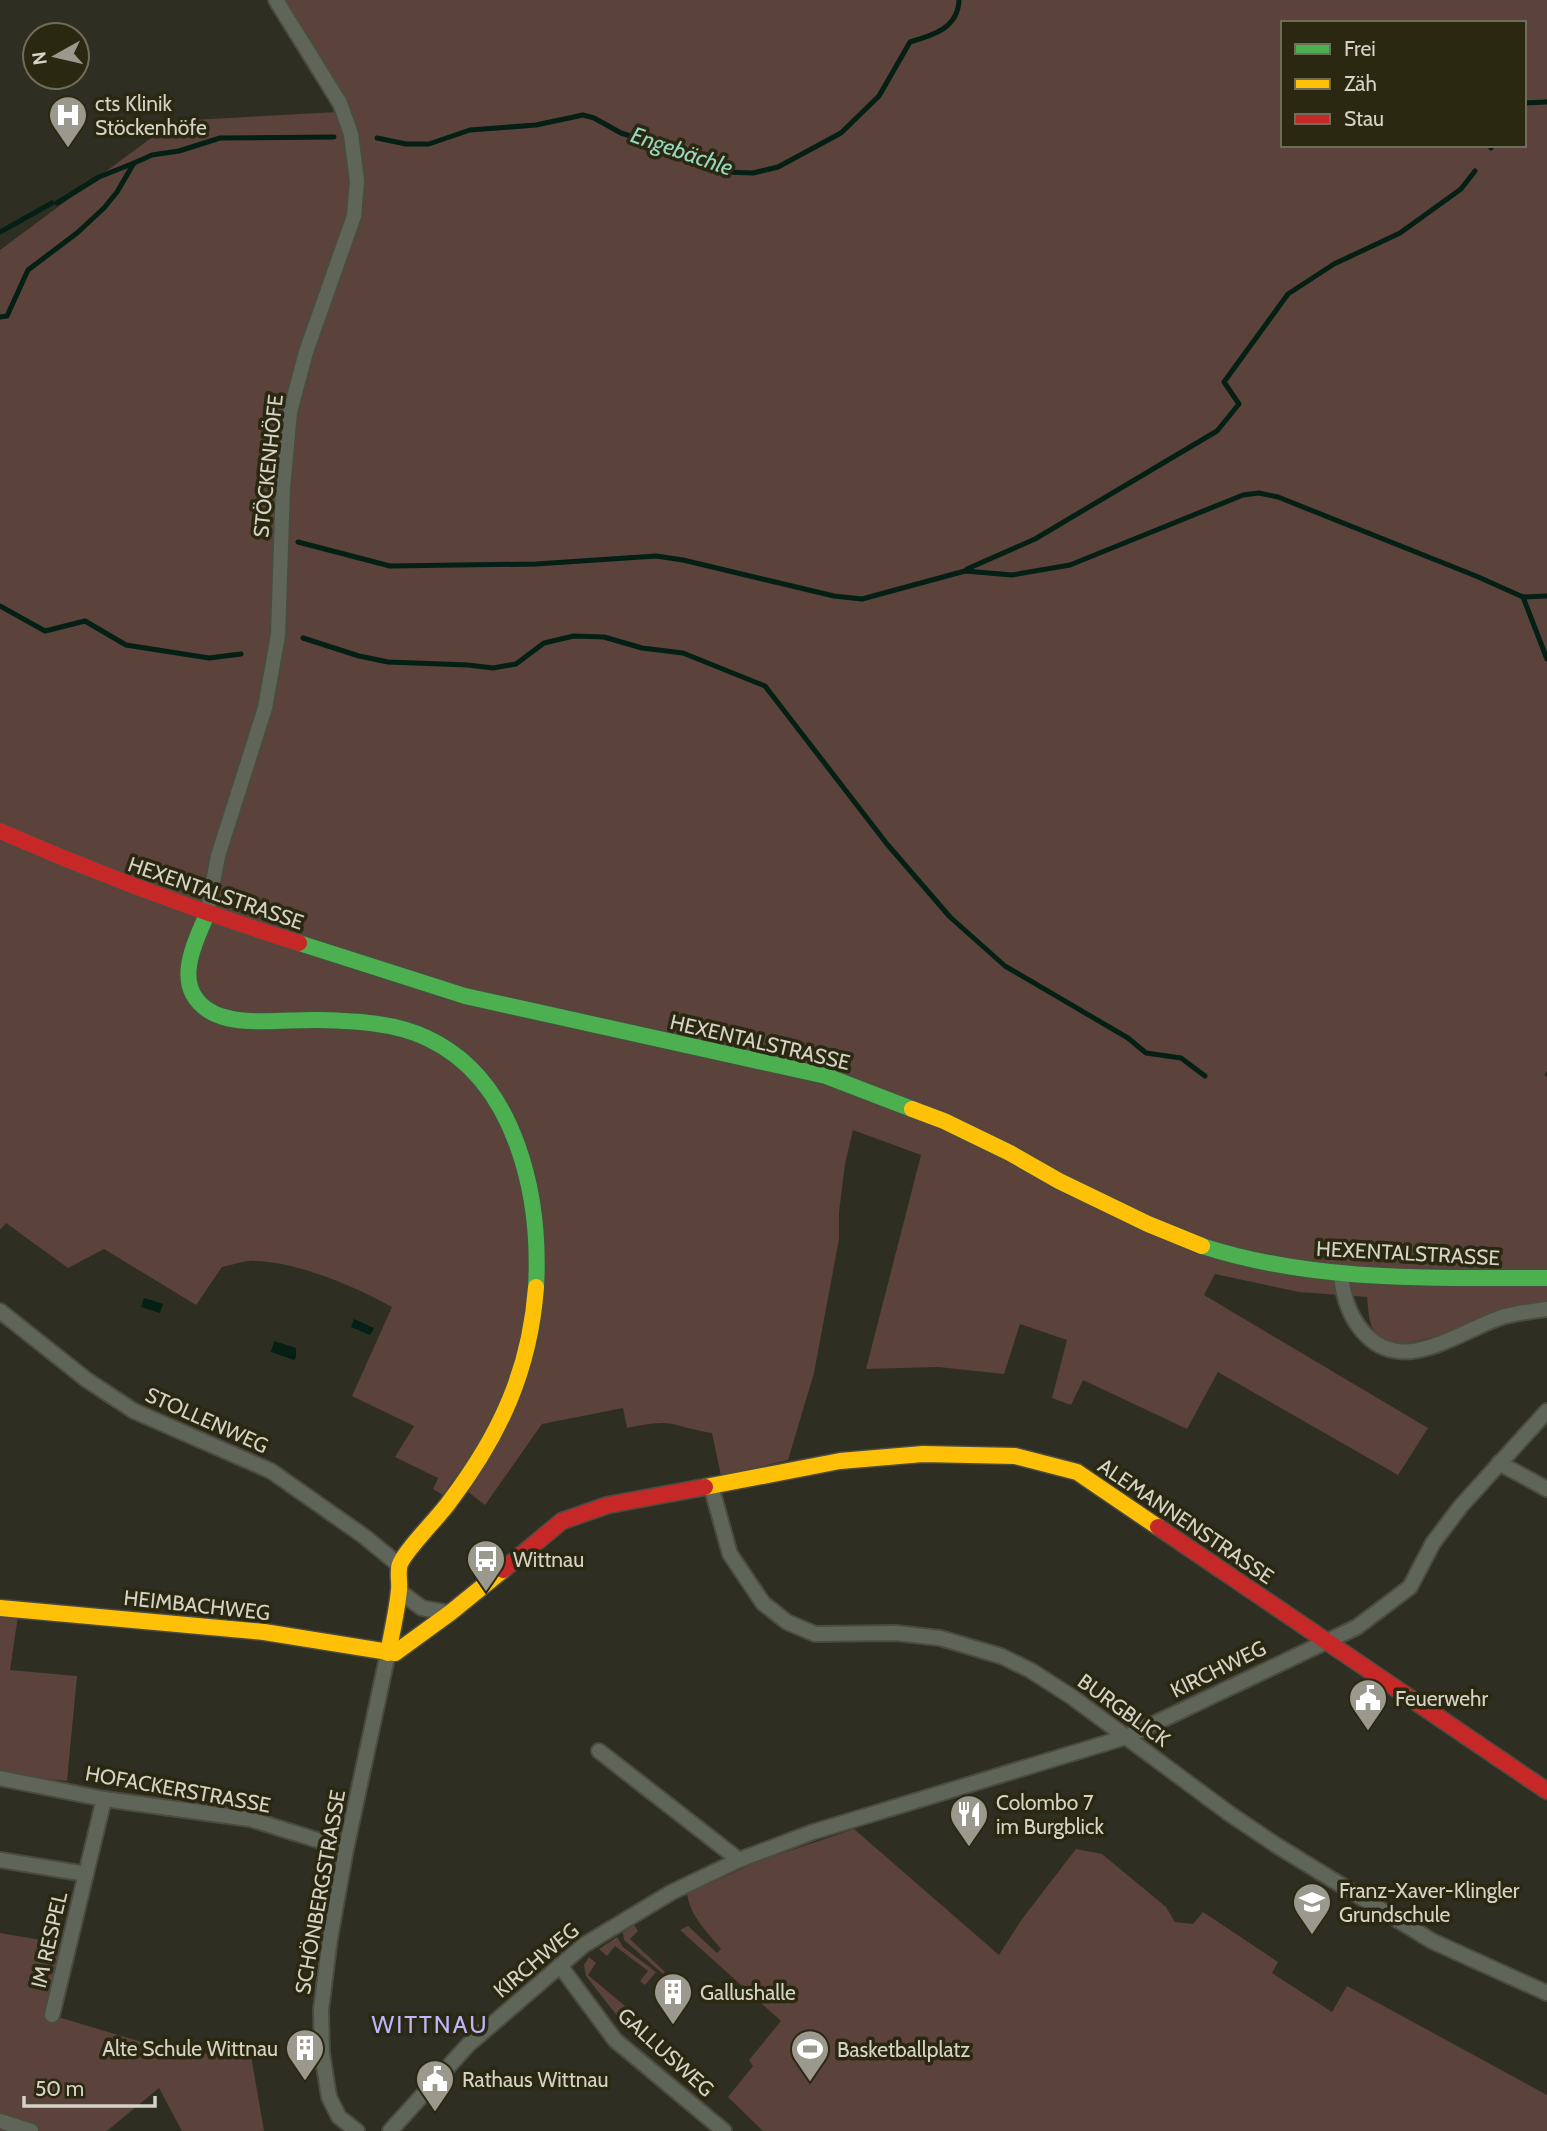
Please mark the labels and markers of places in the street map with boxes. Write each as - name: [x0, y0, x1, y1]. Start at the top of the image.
- place label: cts Klinik Stöckenhöfe: [95, 91, 207, 140]
- hospital icon: cts Klinik Stöckenhöfe: [47, 94, 89, 149]
- bus stop icon: Wittnau: [465, 1538, 507, 1593]
- place label: Wittnau: [513, 1547, 584, 1572]
- public building icon: Feuerwehr: [1347, 1677, 1389, 1732]
- place label: Feuerwehr: [1395, 1686, 1488, 1711]
- place label: Colombo 7 im Burgblick: [996, 1790, 1105, 1839]
- restaurant icon: Colombo 7 im Burgblick: [948, 1793, 990, 1848]
- place label: Franz-Xaver-Klingler Grundschule: [1339, 1878, 1520, 1927]
- school or university icon: Franz-Xaver-Klingler Grundschule: [1291, 1881, 1333, 1936]
- building icon: Gallushalle: [652, 1971, 694, 2026]
- place label: Gallushalle: [700, 1980, 796, 2005]
- building icon: Alte Schule Wittnau: [284, 2027, 326, 2082]
- sports icon: Basketballplatz: [789, 2028, 831, 2083]
- place label: Alte Schule Wittnau: [102, 2036, 278, 2061]
- place label: Basketballplatz: [837, 2037, 970, 2062]
- public building icon: Rathaus Wittnau: [414, 2058, 456, 2113]
- place label: Rathaus Wittnau: [462, 2067, 609, 2092]

